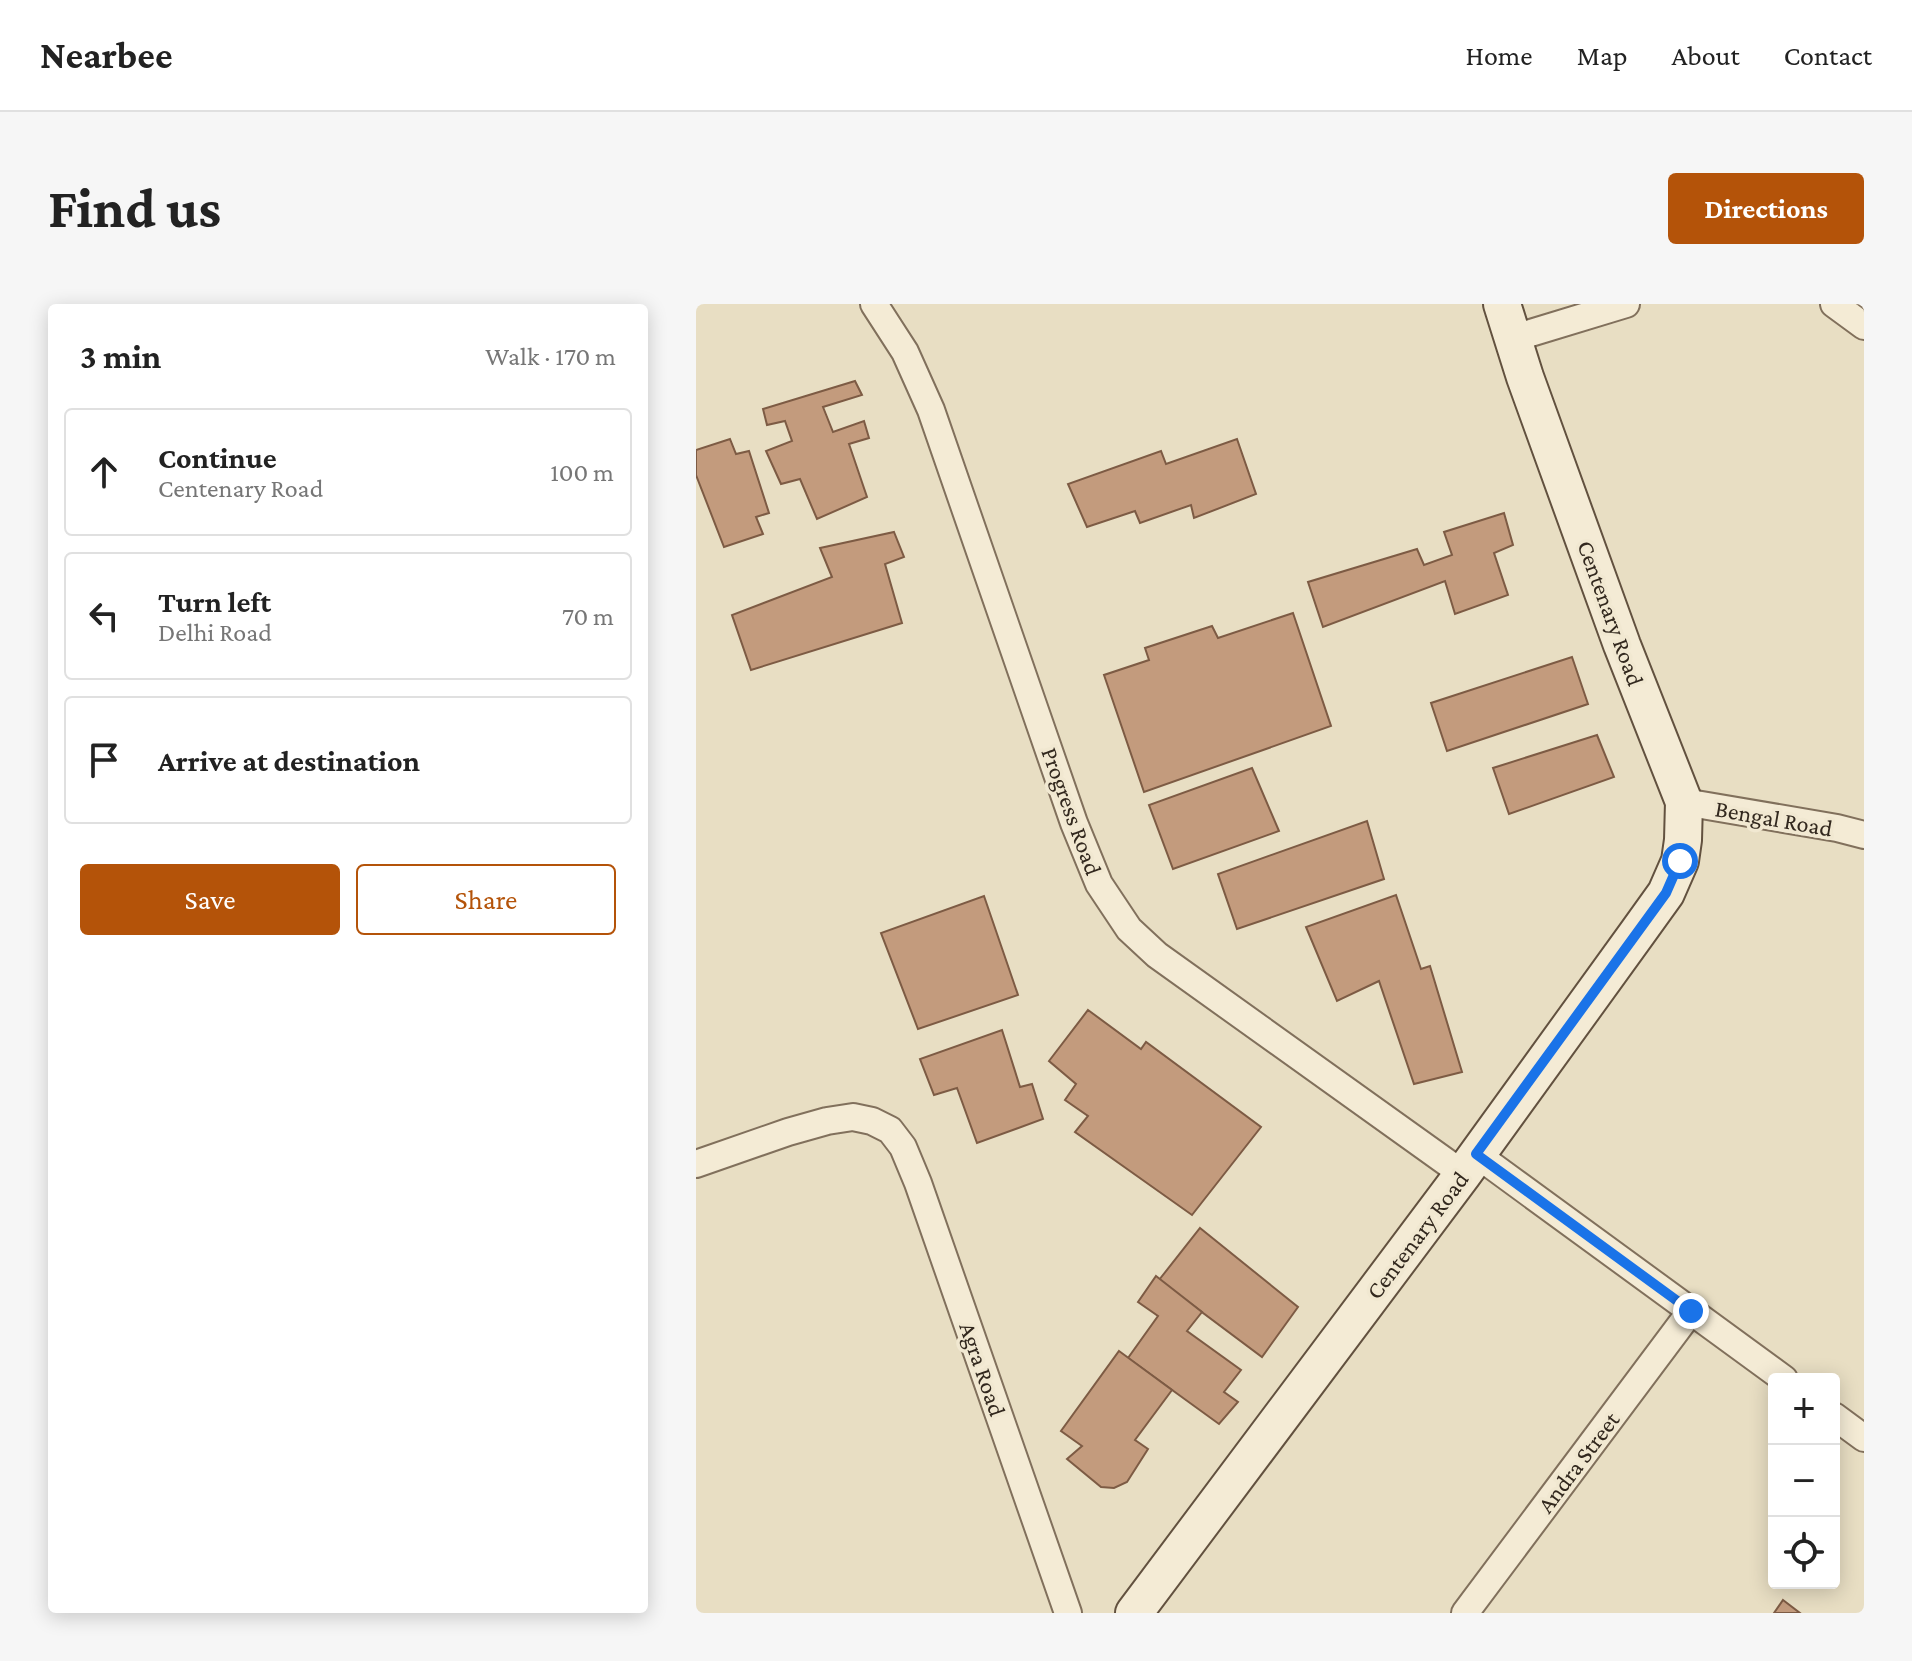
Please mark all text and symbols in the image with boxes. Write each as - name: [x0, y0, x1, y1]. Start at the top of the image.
- text: Nearbee: [40, 34, 173, 76]
- text: Home: [1466, 40, 1533, 71]
- text: Map: [1577, 40, 1628, 71]
- text: About: [1672, 40, 1740, 71]
- text: Contact: [1784, 40, 1872, 71]
- button: Directions: [1668, 173, 1864, 244]
- text: Find us: [48, 177, 221, 239]
- text: 3 min: [80, 338, 161, 375]
- text: Walk · 170 m: [485, 342, 616, 371]
- text: Continue: [158, 441, 277, 474]
- icon: ahead: [82, 450, 126, 494]
- text: 100 m: [550, 458, 614, 487]
- text: Centenary Road: [158, 474, 323, 503]
- street label: Centenary Road: [1572, 537, 1650, 690]
- text: Turn left: [158, 585, 271, 618]
- icon: left: [82, 594, 126, 638]
- text: 70 m: [562, 602, 614, 631]
- text: Delhi Road: [158, 618, 272, 647]
- icon: arrive: [82, 738, 126, 782]
- street label: Progress Road: [1036, 743, 1108, 879]
- text: Arrive at destination: [158, 744, 420, 777]
- street label: Bengal Road: [1713, 794, 1835, 842]
- route start: [1662, 843, 1698, 879]
- button: Save: [80, 864, 340, 935]
- button: Share: [356, 864, 616, 935]
- street label: Centenary Road: [1360, 1166, 1474, 1304]
- route end: [1673, 1293, 1709, 1329]
- street label: Agra Road: [954, 1319, 1012, 1420]
- map controls: [1768, 1373, 1840, 1589]
- button: +: [1768, 1373, 1840, 1445]
- street label: Andra Street: [1531, 1405, 1625, 1518]
- button: −: [1768, 1445, 1840, 1517]
- button: locate: [1768, 1517, 1840, 1589]

